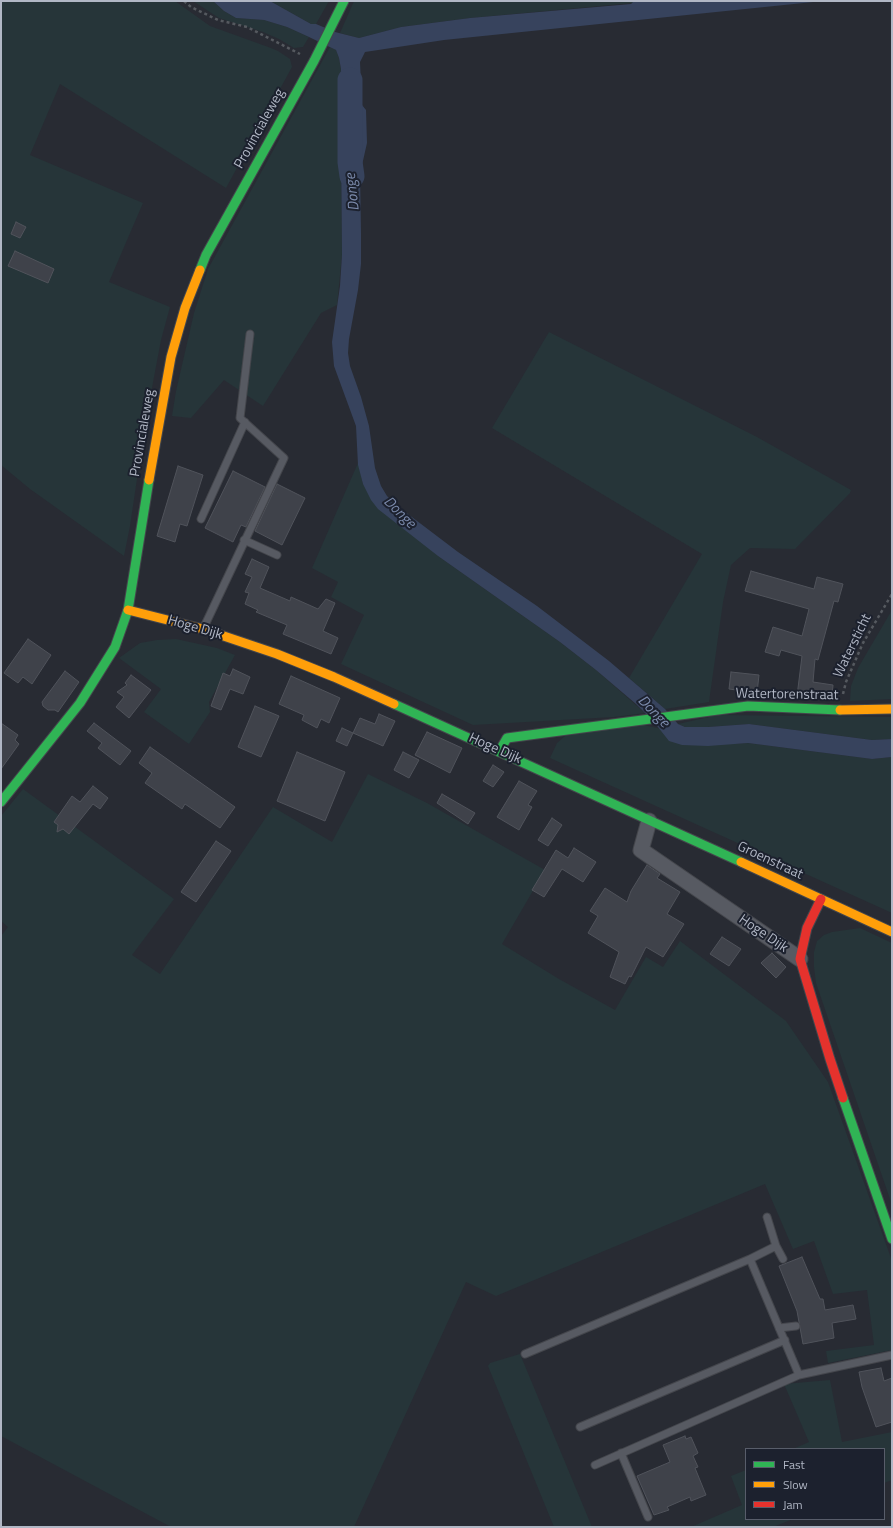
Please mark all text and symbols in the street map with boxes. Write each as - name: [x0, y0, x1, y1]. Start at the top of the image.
- street label: Provincialeweg: [231, 86, 289, 172]
- water label: Donge: [342, 172, 364, 212]
- street label: Provincialeweg: [127, 388, 159, 478]
- water label: Donge: [379, 493, 419, 533]
- street label: Watersticht: [830, 611, 876, 681]
- street label: Hoge Dijk: [166, 612, 224, 644]
- street label: Watertorenstraat: [735, 686, 839, 704]
- water label: Donge: [633, 692, 673, 732]
- street label: Hoge Dijk: [466, 730, 524, 768]
- street label: Groenstraat: [734, 838, 806, 884]
- street label: Hoge Dijk: [735, 911, 791, 957]
- legend: [745, 1448, 885, 1520]
- text: Fast: [783, 1455, 805, 1474]
- text: Slow: [783, 1475, 808, 1494]
- text: Jam: [783, 1495, 803, 1514]

